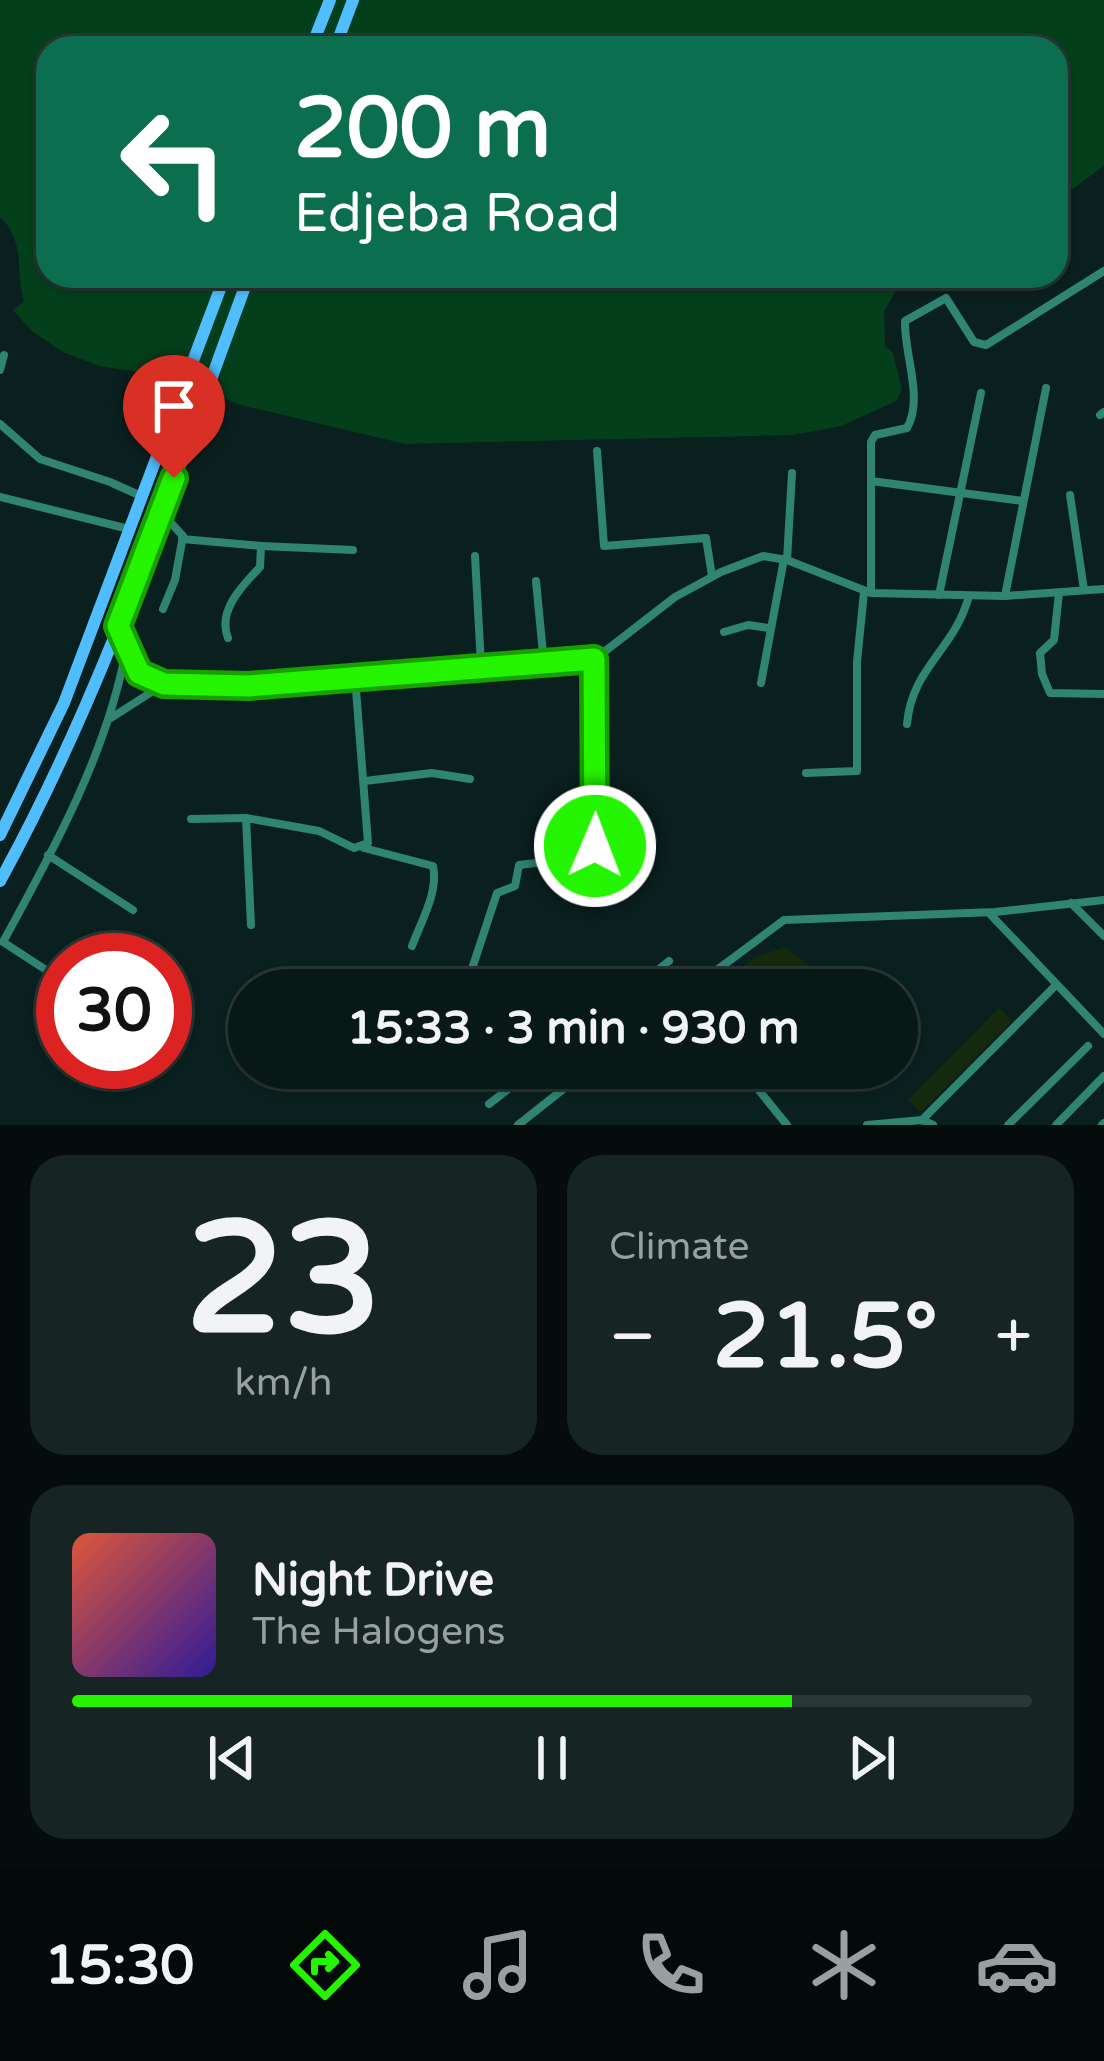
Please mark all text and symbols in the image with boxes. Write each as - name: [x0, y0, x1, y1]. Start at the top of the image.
- text: 200 m: [294, 79, 551, 180]
- icon: left: [96, 84, 252, 240]
- text: Edjeba Road: [294, 181, 620, 246]
- pin: [123, 355, 225, 478]
- icon: arrive: [141, 373, 207, 439]
- position arrow: [532, 783, 658, 909]
- speed limit sign: 30: [36, 933, 192, 1089]
- text: 15:33 · 3 min · 930 m: [347, 1002, 799, 1056]
- text: 23: [186, 1187, 381, 1375]
- text: Climate: [609, 1223, 749, 1270]
- text: 21.5°: [713, 1283, 938, 1392]
- text: −: [609, 1297, 656, 1377]
- text: +: [995, 1297, 1032, 1377]
- text: km/h: [234, 1359, 333, 1406]
- text: Night Drive: [252, 1554, 494, 1608]
- text: The Halogens: [252, 1608, 505, 1655]
- icon: previous: [199, 1725, 265, 1791]
- icon: pause: [519, 1725, 585, 1791]
- icon: next: [839, 1725, 905, 1791]
- icon: directions: [283, 1923, 367, 2007]
- icon: music: [456, 1923, 540, 2007]
- icon: phone: [629, 1923, 713, 2007]
- icon: climate: [802, 1923, 886, 2007]
- icon: car: [975, 1923, 1059, 2007]
- text: 15:30: [45, 1933, 194, 1998]

